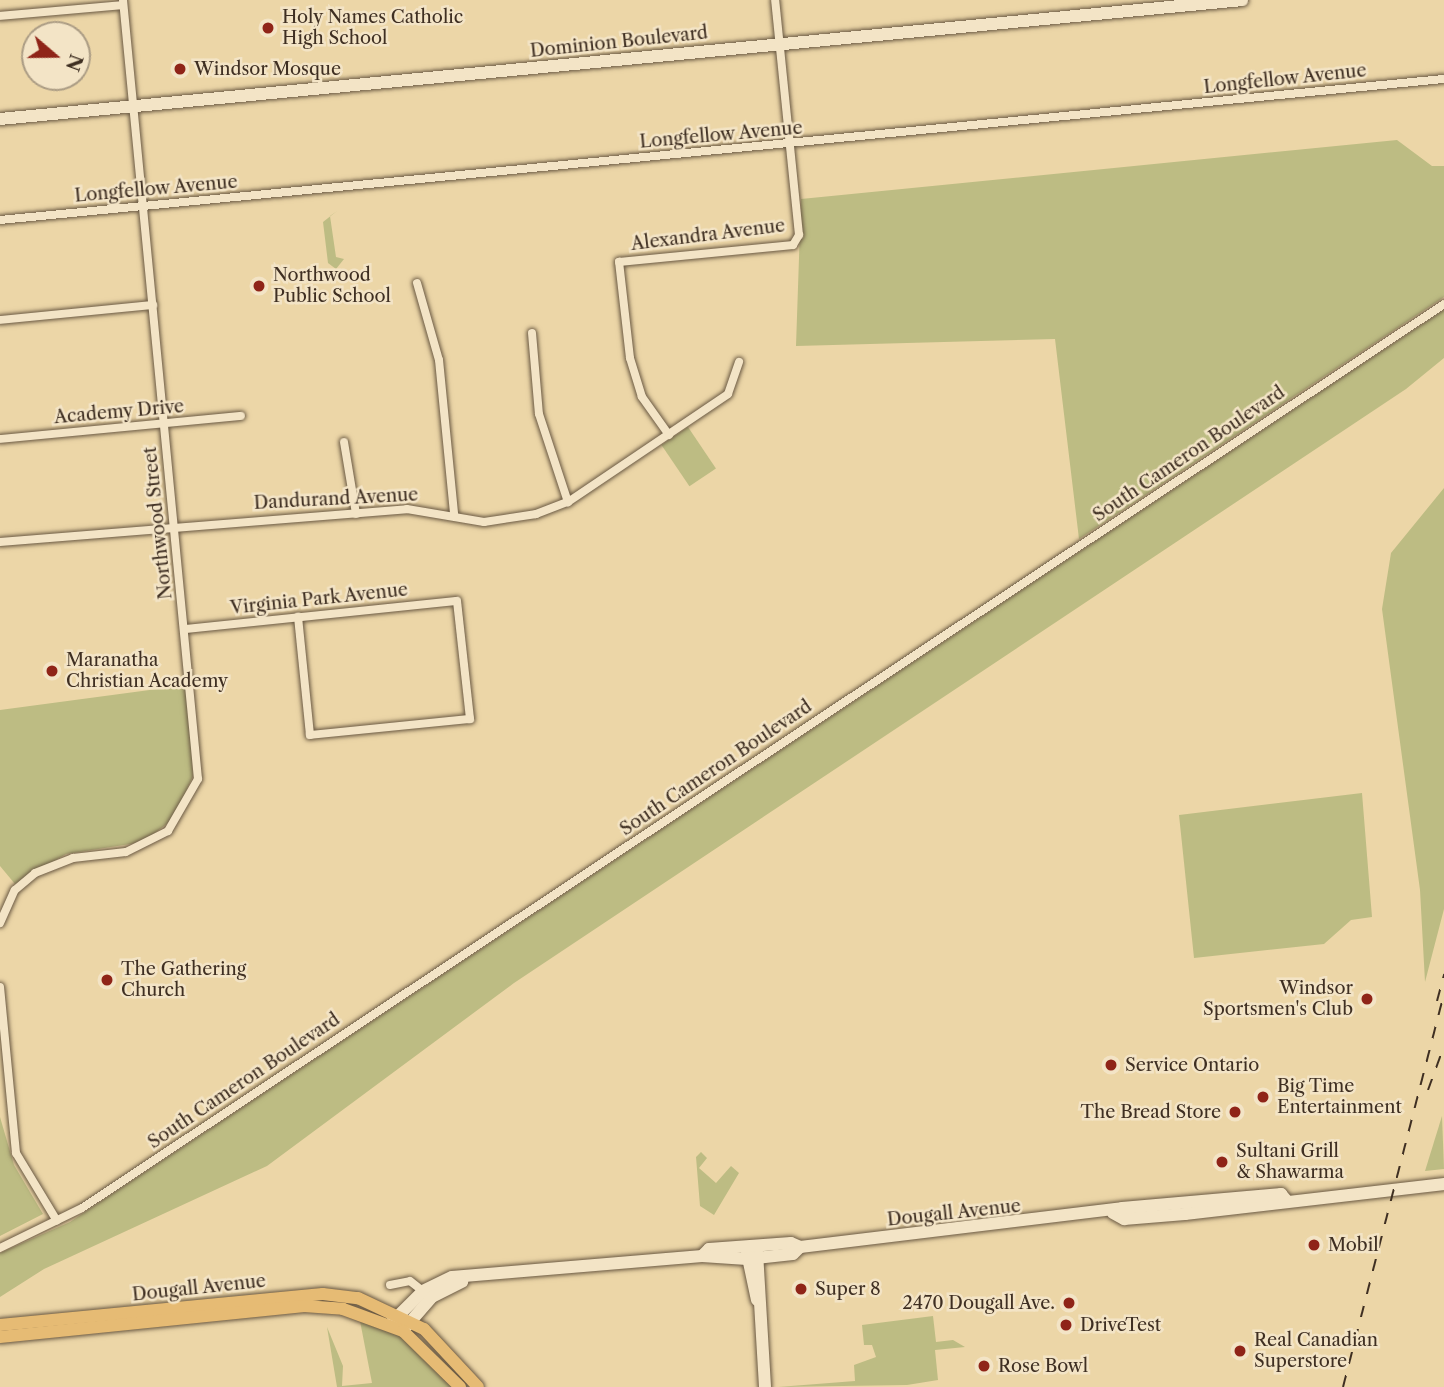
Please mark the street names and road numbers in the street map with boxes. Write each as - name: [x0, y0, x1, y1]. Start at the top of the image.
- street label: Dominion Boulevard: [529, 22, 709, 62]
- street label: Longfellow Avenue: [1202, 60, 1368, 98]
- street label: Longfellow Avenue: [638, 117, 804, 153]
- street label: Longfellow Avenue: [73, 171, 239, 207]
- street label: Alexandra Avenue: [629, 215, 787, 255]
- street label: South Cameron Boulevard: [1089, 382, 1289, 526]
- street label: Academy Drive: [53, 396, 185, 428]
- street label: Northwood Street: [139, 446, 177, 600]
- street label: Dandurand Avenue: [253, 484, 419, 514]
- street label: Virginia Park Avenue: [228, 579, 410, 619]
- street label: South Cameron Boulevard: [616, 696, 816, 840]
- street label: South Cameron Boulevard: [144, 1009, 344, 1153]
- street label: Dougall Avenue: [886, 1195, 1022, 1231]
- street label: Dougall Avenue: [131, 1270, 267, 1306]

